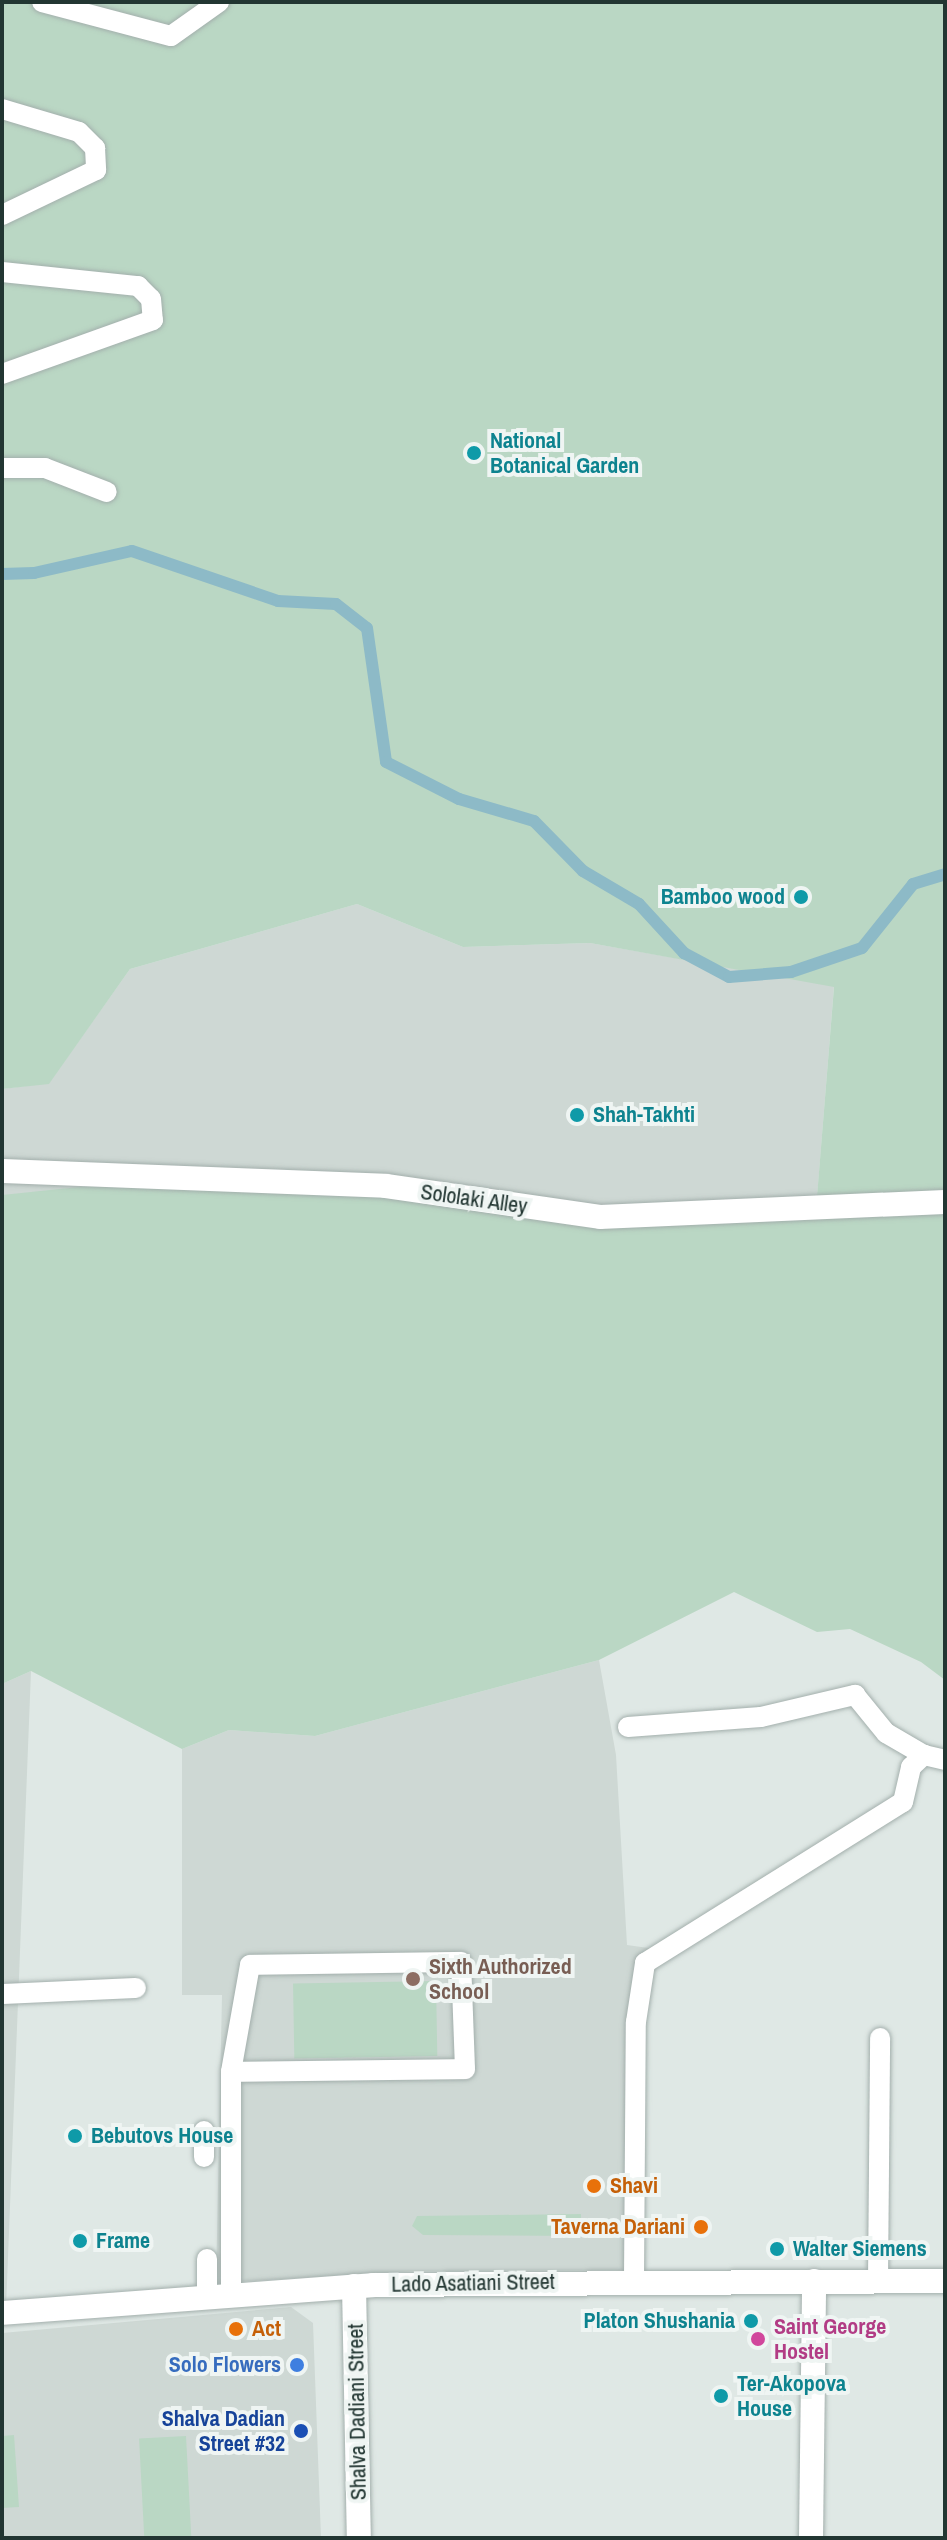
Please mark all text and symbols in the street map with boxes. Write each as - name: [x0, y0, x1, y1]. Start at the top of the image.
- place label: National Botanical Garden: [490, 427, 639, 478]
- marker: National Botanical Garden: [465, 444, 483, 462]
- place label: Bamboo wood: [661, 884, 785, 910]
- marker: Bamboo wood: [792, 888, 810, 906]
- place label: Shah-Takhti: [593, 1102, 695, 1128]
- marker: Shah-Takhti: [568, 1106, 586, 1124]
- street label: Sololaki Alley: [419, 1178, 529, 1220]
- place label: Sixth Authorized School: [429, 1953, 572, 2004]
- marker: Sixth Authorized School: [404, 1970, 422, 1988]
- place label: Bebutovs House: [91, 2123, 233, 2149]
- marker: Bebutovs House: [66, 2127, 84, 2145]
- place label: Shavi: [610, 2173, 658, 2199]
- marker: Shavi: [585, 2177, 603, 2195]
- place label: Taverna Dariani: [551, 2214, 685, 2240]
- marker: Taverna Dariani: [692, 2218, 710, 2236]
- place label: Frame: [96, 2228, 150, 2254]
- marker: Frame: [71, 2232, 89, 2250]
- place label: Walter Siemens: [793, 2236, 927, 2262]
- marker: Walter Siemens: [768, 2240, 786, 2258]
- street label: Lado Asatiani Street: [391, 2268, 555, 2298]
- place label: Platon Shushania: [584, 2308, 735, 2334]
- marker: Platon Shushania: [742, 2312, 760, 2330]
- place label: Saint George Hostel: [774, 2313, 886, 2364]
- place label: Act: [252, 2316, 281, 2342]
- marker: Act: [227, 2320, 245, 2338]
- street label: Shalva Dadiani Street: [342, 2324, 372, 2500]
- marker: Saint George Hostel: [749, 2330, 767, 2348]
- place label: Solo Flowers: [169, 2352, 281, 2378]
- marker: Solo Flowers: [288, 2356, 306, 2374]
- place label: Ter-Akopova House: [737, 2370, 846, 2422]
- marker: Ter-Akopova House: [712, 2387, 730, 2405]
- place label: Shalva Dadian Street #32: [162, 2405, 285, 2456]
- marker: Shalva Dadian Street #32: [292, 2422, 310, 2440]

